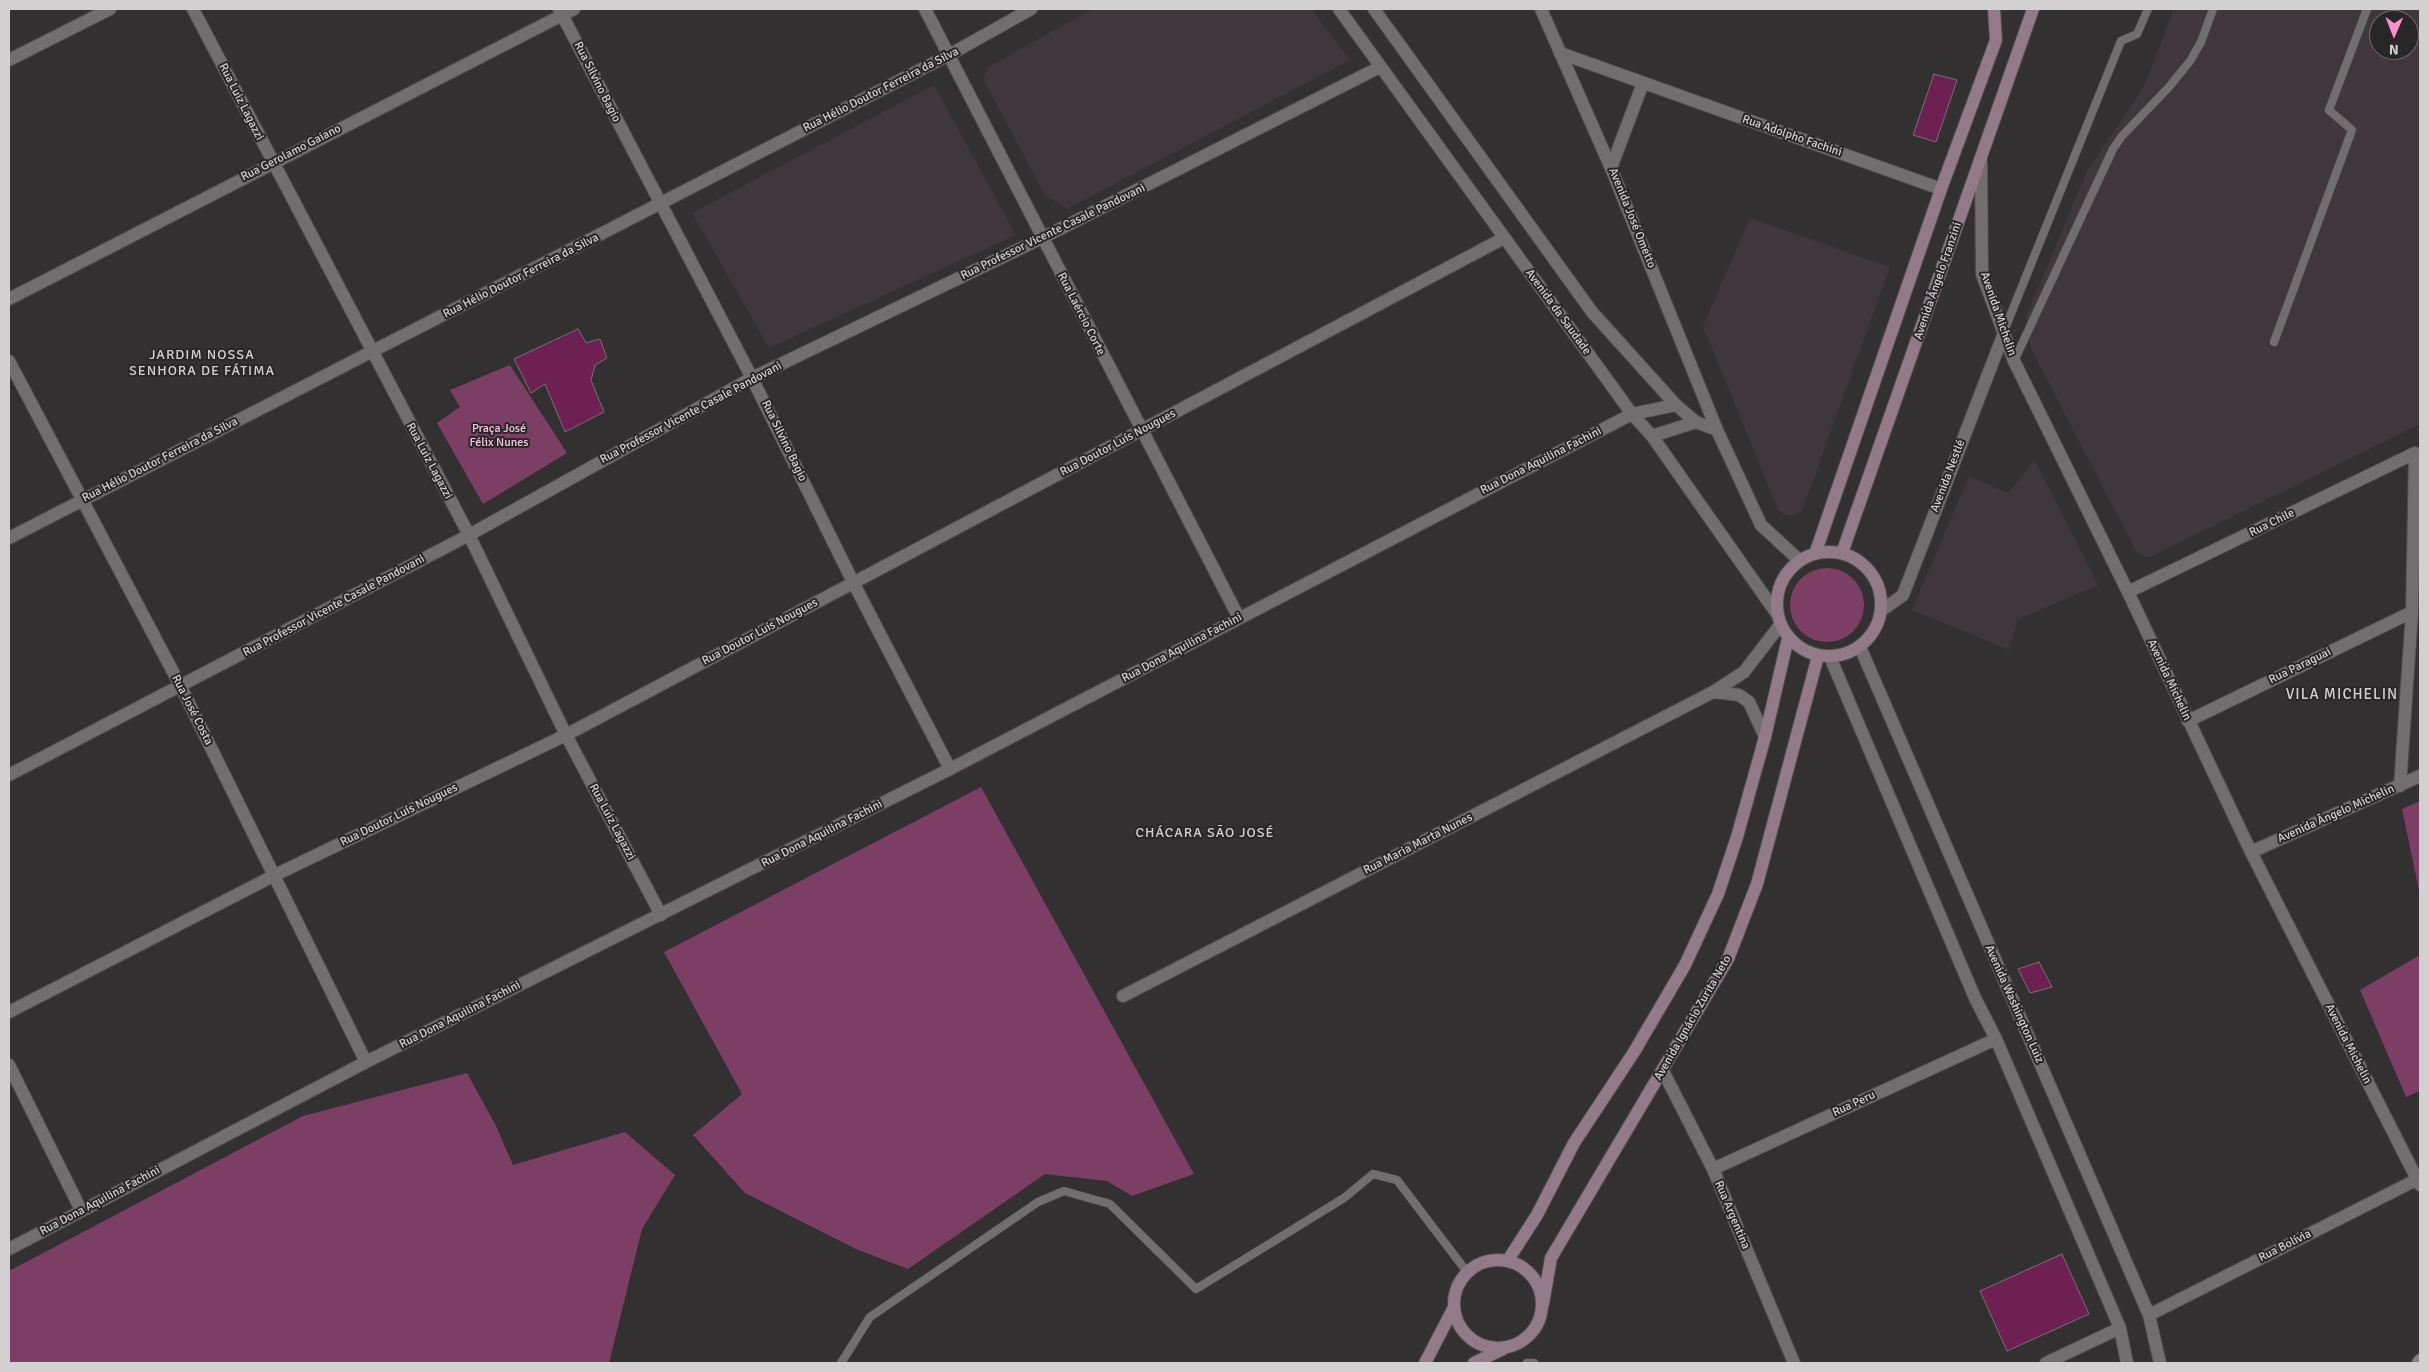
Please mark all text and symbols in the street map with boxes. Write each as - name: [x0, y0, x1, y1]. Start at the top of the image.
- north arrow: [2369, 10, 2419, 60]
- street label: Rua Silvino Bagio: [570, 39, 624, 125]
- text: N: [2389, 41, 2399, 58]
- street label: Rua Hélio Doutor Ferreira da Silva: [801, 44, 961, 136]
- street label: Rua Luiz Lagazzi: [215, 61, 267, 143]
- street label: Rua Adolpho Fachini: [1740, 112, 1844, 160]
- street label: Rua Gerolamo Gaiano: [239, 122, 343, 184]
- street label: Avenida José Ometto: [1605, 166, 1659, 270]
- street label: Rua Professor Vicente Casale Pandovani: [958, 181, 1148, 283]
- street label: Avenida Ângelo Franzini: [1911, 220, 1965, 342]
- street label: Rua Hélio Doutor Ferreira da Silva: [441, 230, 601, 322]
- street label: Avenida da Saudade: [1522, 266, 1594, 358]
- street label: Rua Laércio Corte: [1054, 270, 1108, 358]
- street label: Avenida Michelin: [1977, 270, 2019, 358]
- district label: JARDIM NOSSA SENHORA DE FÁTIMA: [127, 347, 277, 380]
- street label: Rua Professor Vicente Casale Pandovani: [598, 359, 784, 467]
- street label: Rua Silvino Bagio: [758, 398, 810, 484]
- street label: Rua Doutor Luís Nougues: [1058, 406, 1178, 480]
- street label: Rua Hélio Doutor Ferreira da Silva: [80, 414, 240, 506]
- street label: Rua Luiz Lagazzi: [403, 420, 455, 502]
- park label: Praça José Félix Nunes: [469, 422, 529, 450]
- street label: Rua Dona Aquilina Fachini: [1478, 424, 1604, 498]
- street label: Avenida Nestlé: [1928, 438, 1968, 514]
- street label: Rua Chile: [2247, 506, 2297, 540]
- street label: Rua Professor Vicente Casale Pandovani: [241, 552, 427, 660]
- street label: Rua Doutor Luís Nougues: [700, 595, 820, 669]
- street label: Rua Dona Aquilina Fachini: [1119, 610, 1245, 686]
- street label: Avenida Michelin: [2144, 637, 2194, 723]
- street label: Rua Paraguai: [2267, 645, 2333, 687]
- street label: Rua José Costa: [168, 673, 216, 747]
- district label: VILA MICHELIN: [2284, 686, 2400, 704]
- street label: Rua Doutor Luís Nougues: [338, 780, 460, 850]
- street label: Rua Luiz Lagazzi: [586, 781, 638, 863]
- street label: Avenida Ângelo Michelin: [2275, 782, 2397, 846]
- street label: Rua Dona Aquilina Fachini: [759, 797, 885, 871]
- street label: Rua Maria Marta Nunes: [1361, 810, 1475, 878]
- district label: CHÁCARA SÃO JOSÉ: [1134, 825, 1276, 841]
- street label: Avenida Washington Luiz: [1981, 943, 2047, 1065]
- street label: Avenida Ignácio Zurita Neto: [1651, 953, 1735, 1083]
- street label: Rua Dona Aquilina Fachini: [397, 978, 523, 1052]
- street label: Avenida Michelin: [2322, 1002, 2374, 1086]
- street label: Rua Peru: [1830, 1088, 1878, 1120]
- street label: Rua Dona Aquilina Fachini: [37, 1163, 163, 1239]
- street label: Rua Argentina: [1711, 1179, 1753, 1251]
- street label: Rua Bolívia: [2256, 1227, 2314, 1265]

